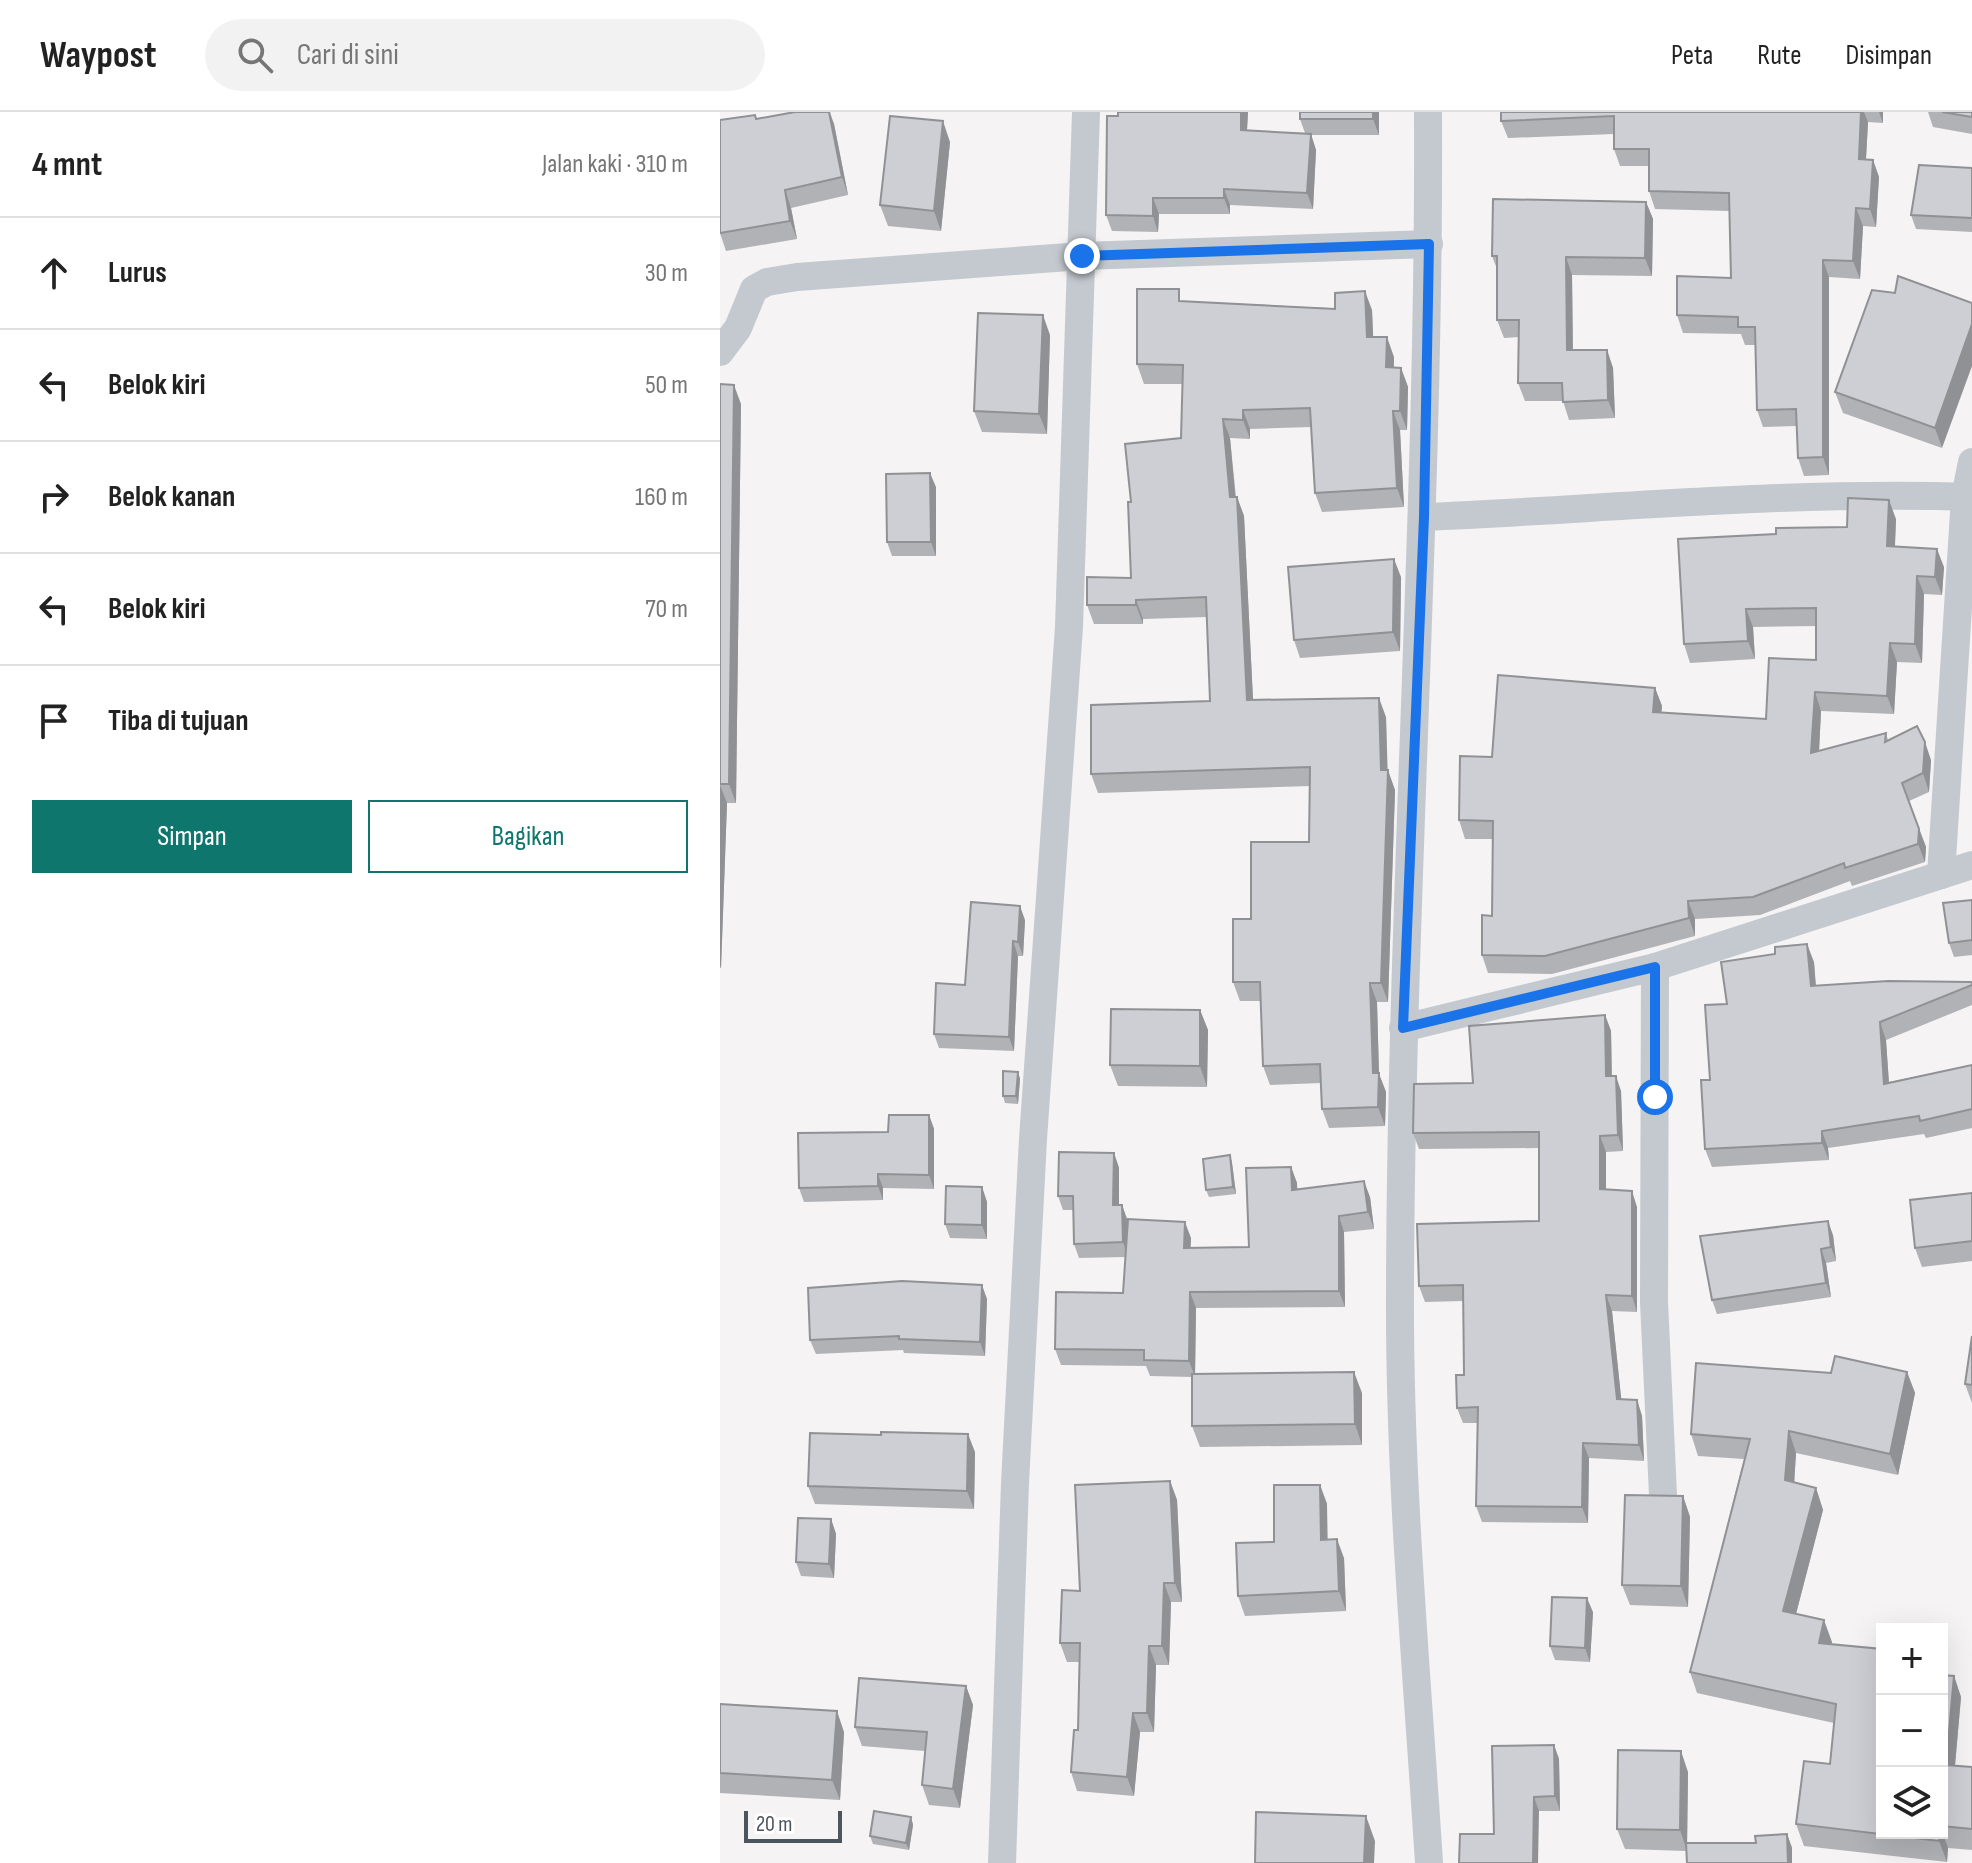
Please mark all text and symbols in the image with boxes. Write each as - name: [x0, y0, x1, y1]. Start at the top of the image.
- search box: [205, 19, 765, 91]
- text: Waypost: [40, 33, 157, 78]
- icon: search: [233, 33, 277, 77]
- text: Cari di sini: [297, 37, 399, 73]
- text: Peta: [1671, 39, 1713, 72]
- text: Rute: [1757, 39, 1801, 72]
- text: Disimpan: [1845, 39, 1932, 72]
- text: 4 mnt: [32, 144, 102, 185]
- text: Jalan kaki · 310 m: [542, 149, 688, 180]
- route end: [1064, 238, 1100, 274]
- icon: ahead: [32, 251, 76, 295]
- text: Lurus: [108, 255, 167, 291]
- text: 30 m: [645, 258, 688, 289]
- icon: left: [32, 363, 76, 407]
- text: Belok kiri: [108, 367, 206, 403]
- text: 50 m: [645, 370, 688, 401]
- icon: right: [32, 475, 76, 519]
- text: Belok kanan: [108, 479, 235, 515]
- text: 160 m: [635, 482, 688, 513]
- icon: left: [32, 587, 76, 631]
- text: Belok kiri: [108, 591, 206, 627]
- text: 70 m: [645, 594, 688, 625]
- icon: arrive: [32, 699, 76, 743]
- text: Tiba di tujuan: [108, 703, 249, 739]
- button: Simpan: [32, 800, 352, 873]
- button: Bagikan: [368, 800, 688, 873]
- route start: [1637, 1079, 1673, 1115]
- map controls: [1876, 1623, 1948, 1839]
- button: +: [1876, 1623, 1948, 1695]
- button: −: [1876, 1695, 1948, 1767]
- button: layers: [1876, 1767, 1948, 1839]
- scale bar: [744, 1807, 842, 1843]
- text: 20 m: [756, 1811, 793, 1838]

